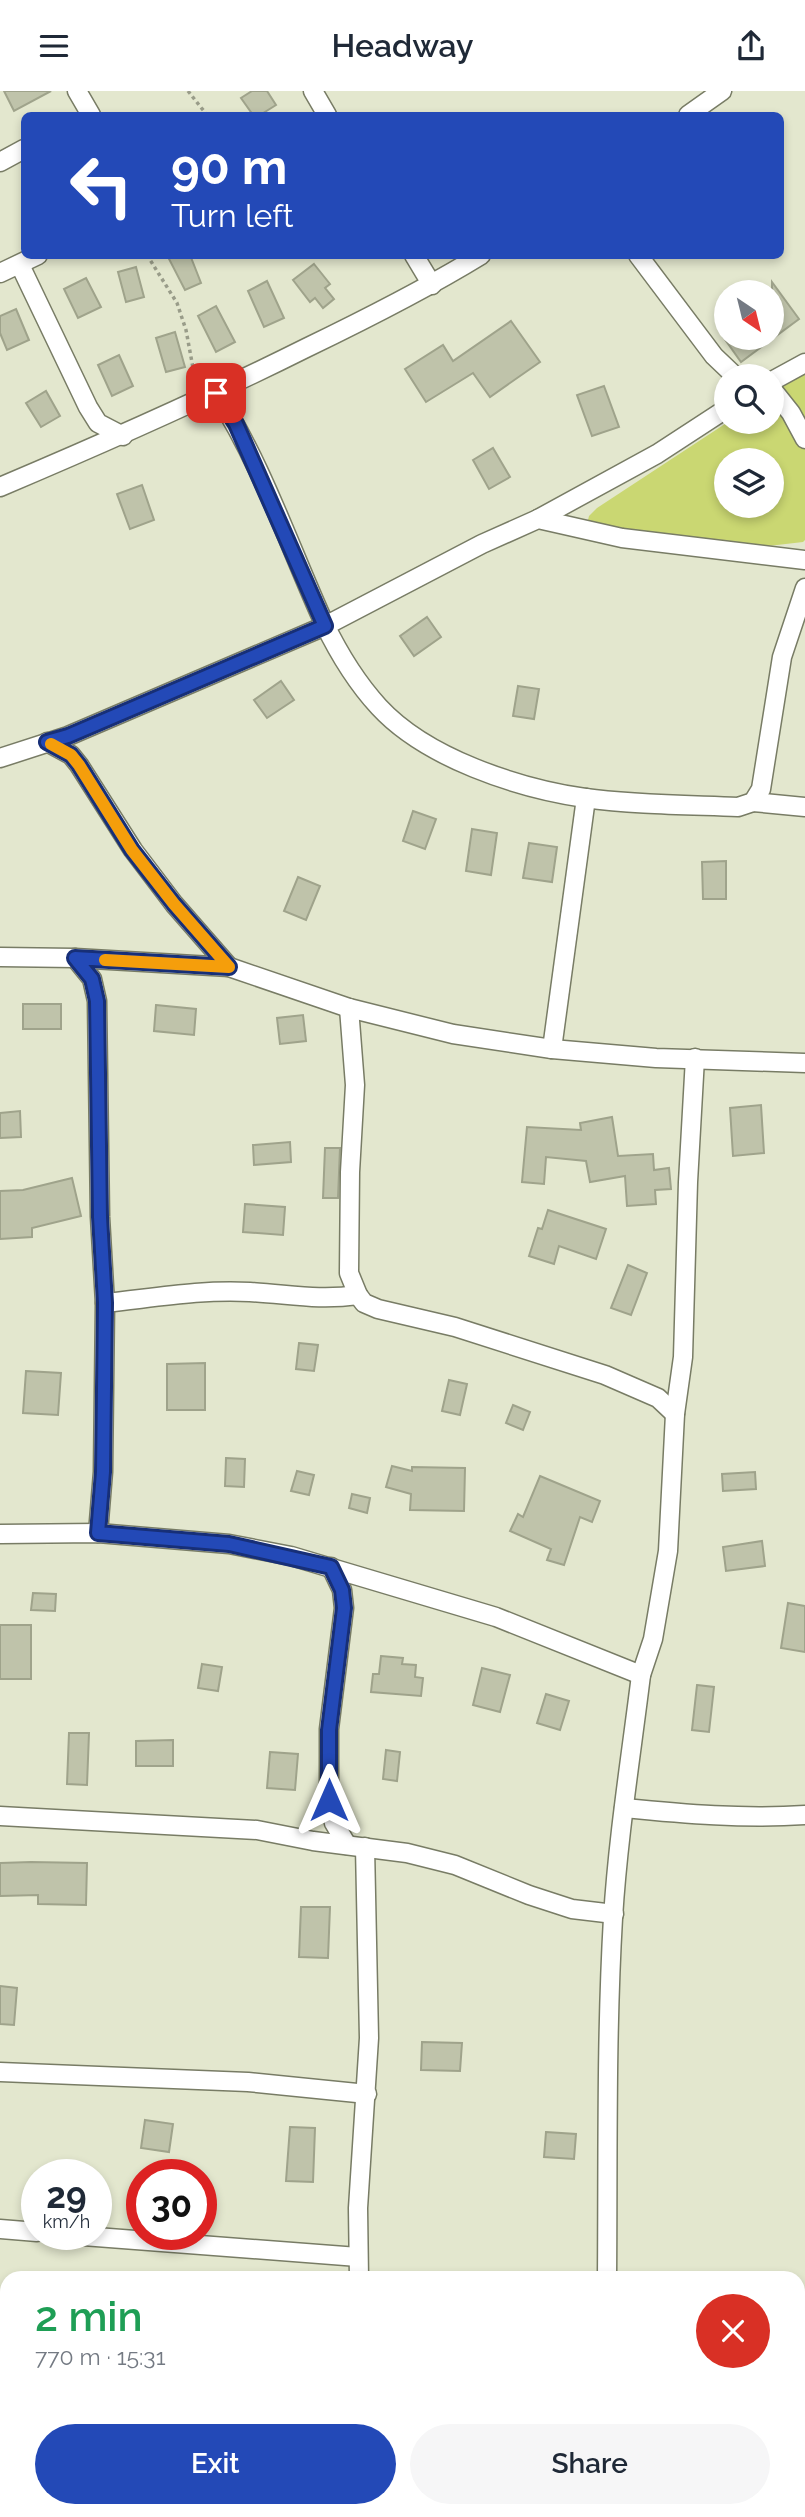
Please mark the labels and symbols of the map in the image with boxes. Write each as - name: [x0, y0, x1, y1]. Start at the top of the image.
- north arrow: [714, 280, 784, 350]
- pin: [186, 363, 246, 423]
- position arrow: [292, 1763, 366, 1837]
- speed limit sign: 30: [126, 2159, 217, 2250]

